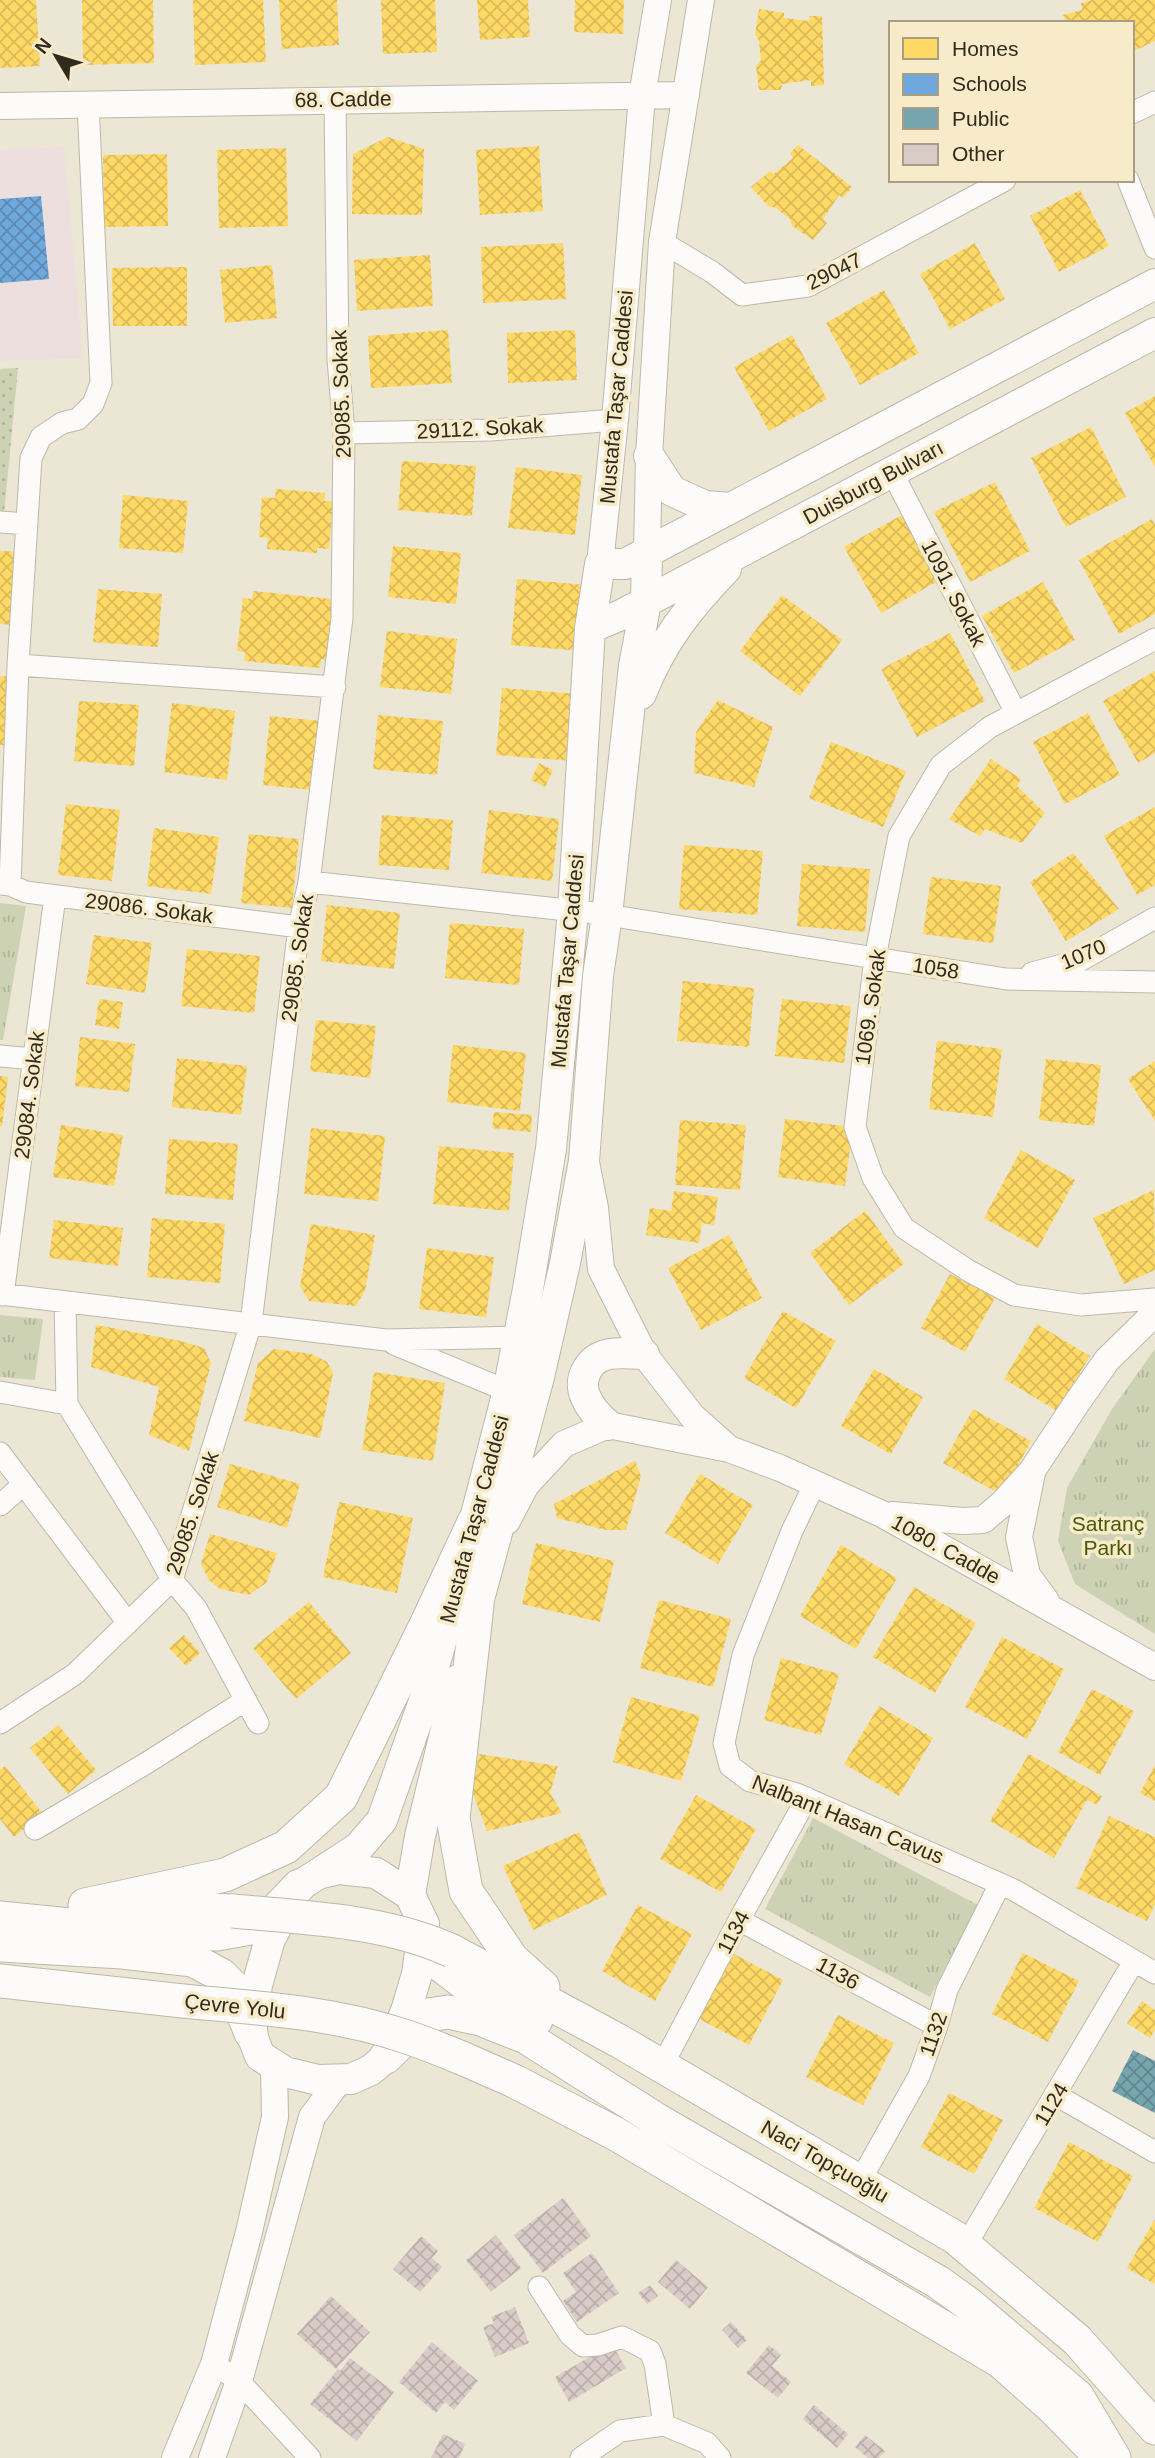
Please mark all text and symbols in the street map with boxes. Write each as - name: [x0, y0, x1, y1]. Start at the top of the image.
- north arrow: [21, 21, 91, 91]
- legend: [889, 21, 1134, 182]
- text: N: [30, 34, 55, 58]
- text: Homes: [952, 37, 1019, 60]
- text: Schools: [952, 72, 1027, 95]
- street label: 68. Cadde: [294, 87, 392, 111]
- text: Public: [952, 107, 1009, 130]
- text: Other: [952, 142, 1005, 165]
- street label: 29047: [803, 248, 865, 294]
- street label: Mustafa Taşar Caddesi: [595, 289, 637, 505]
- street label: 29085. Sokak: [327, 329, 355, 459]
- street label: 29112. Sokak: [416, 413, 544, 443]
- street label: Duisburg Bulvarı: [799, 435, 947, 529]
- street label: 1091. Sokak: [917, 536, 991, 651]
- street label: Mustafa Taşar Caddesi: [546, 853, 588, 1069]
- street label: 29086. Sokak: [84, 889, 215, 927]
- street label: 29085. Sokak: [277, 892, 317, 1023]
- street label: 1070: [1057, 934, 1109, 974]
- street label: 1069. Sokak: [850, 947, 890, 1066]
- street label: 1058: [911, 953, 961, 983]
- street label: 29084. Sokak: [10, 1029, 48, 1160]
- street label: Mustafa Taşar Caddesi: [435, 1412, 513, 1626]
- street label: 29085. Sokak: [161, 1448, 223, 1578]
- street label: 1080. Cadde: [888, 1510, 1004, 1588]
- park label: Satranç Parkı: [1072, 1512, 1144, 1559]
- street label: Nalbant Hasan Cavus: [749, 1770, 947, 1868]
- street label: 1134: [712, 1906, 754, 1957]
- street label: 1136: [813, 1952, 863, 1994]
- street label: Çevre Yolu: [183, 1989, 287, 2023]
- street label: 1132: [915, 2009, 951, 2059]
- street label: 1124: [1030, 2078, 1073, 2129]
- street label: Naci Topçuoğlu: [757, 2115, 893, 2207]

